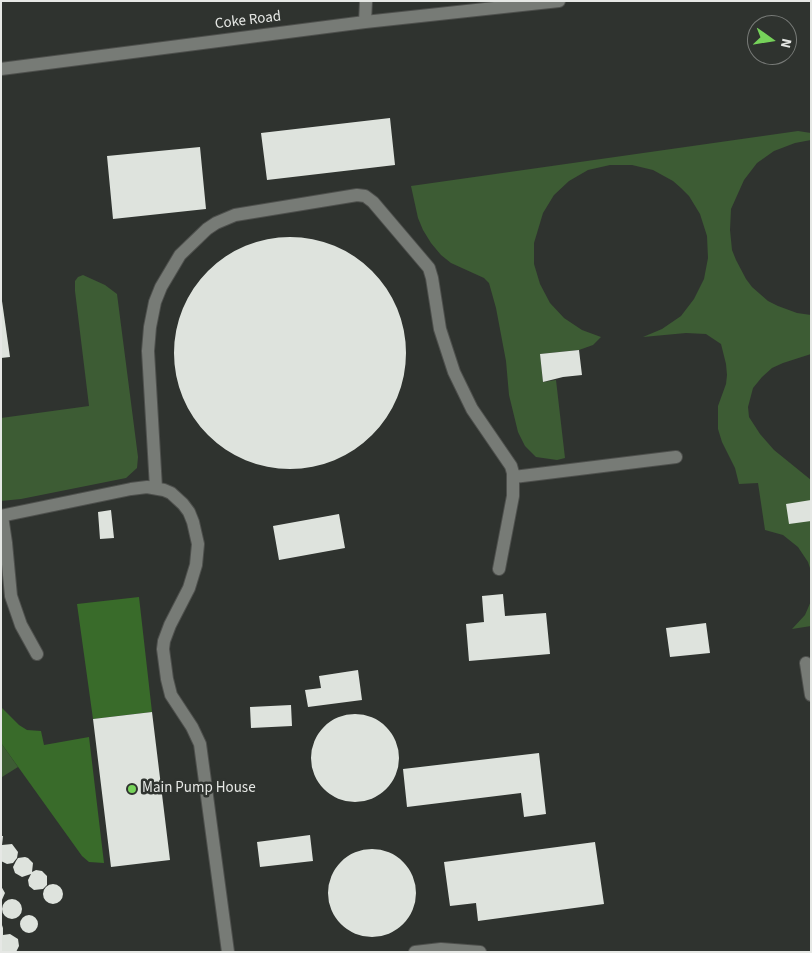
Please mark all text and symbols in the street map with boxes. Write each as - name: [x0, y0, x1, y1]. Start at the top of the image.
- street label: Coke Road: [214, 8, 282, 34]
- north arrow: [747, 15, 797, 65]
- text: N: [775, 36, 796, 50]
- place label: Main Pump House: [142, 780, 256, 798]
- marker: Main Pump House: [126, 783, 138, 795]

